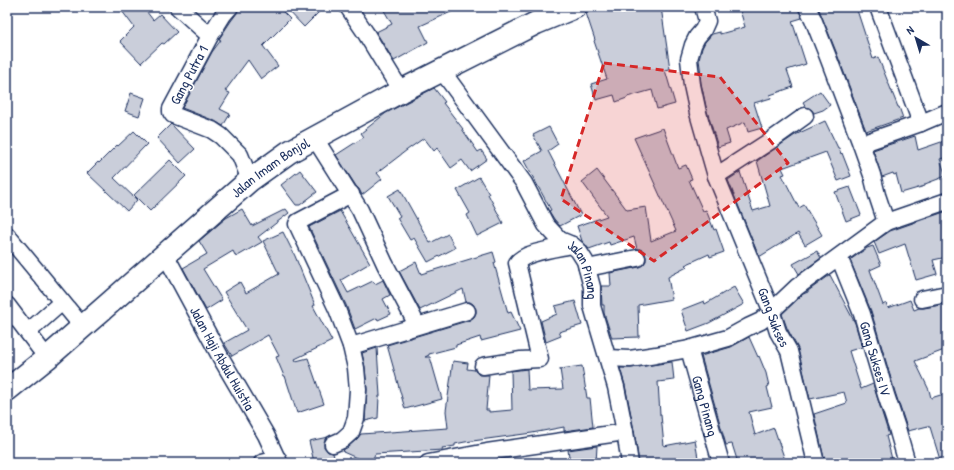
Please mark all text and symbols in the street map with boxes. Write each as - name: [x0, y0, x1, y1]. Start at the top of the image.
- north arrow: [896, 18, 936, 58]
- text: N: [903, 23, 917, 37]
- street label: Gang Putra 1: [165, 42, 213, 108]
- street label: Jalan Imam Bonjol: [227, 133, 313, 202]
- street label: Jalan Pinang: [565, 234, 602, 299]
- street label: Gang Sukses: [754, 285, 795, 350]
- street label: Jalan Haji Abdul Huistia: [186, 303, 260, 414]
- street label: Gang Sukses IV: [856, 319, 896, 398]
- street label: Gang Pinang: [688, 373, 723, 438]

